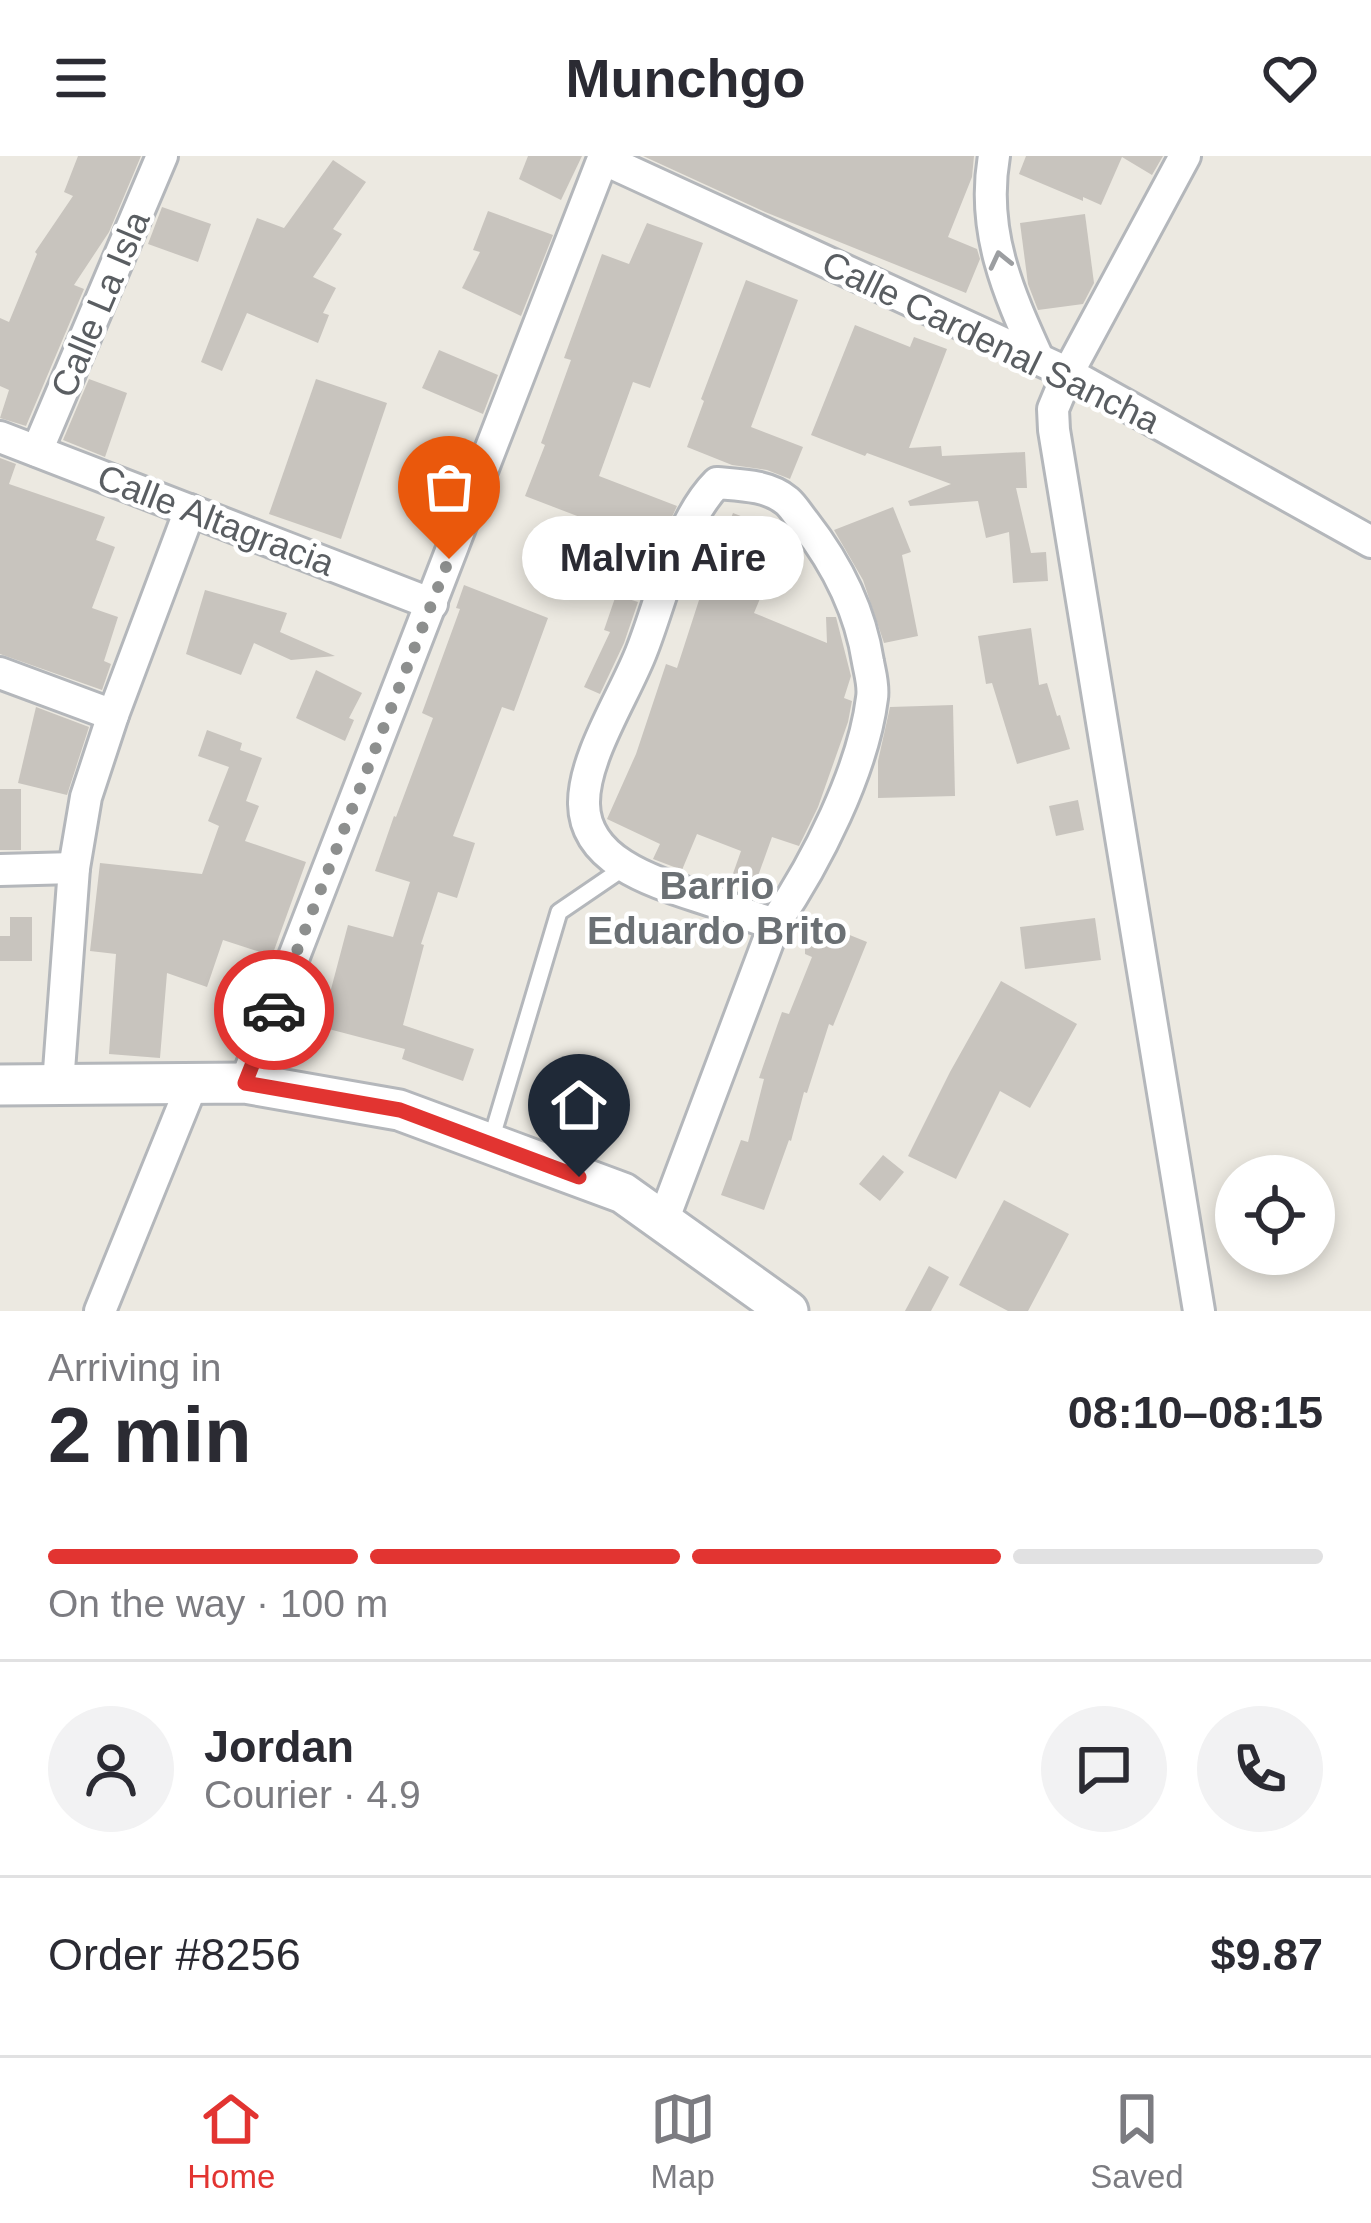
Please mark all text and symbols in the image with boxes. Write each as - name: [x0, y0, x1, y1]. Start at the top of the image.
- icon: menu: [48, 45, 114, 111]
- icon: heart: [1257, 45, 1323, 111]
- text: Munchgo: [566, 48, 805, 108]
- street label: Calle La Isla: [42, 204, 158, 403]
- street label: Calle Cardenal Sancha: [816, 242, 1167, 442]
- one-way arrow: [989, 250, 1014, 271]
- pin: [398, 436, 500, 559]
- icon: bag: [416, 454, 482, 520]
- street label: Calle Altagracia: [92, 456, 341, 584]
- callout: Malvin Aire: [521, 517, 803, 601]
- text: Malvin Aire: [560, 536, 766, 579]
- district label: Barrio Eduardo Brito: [587, 864, 847, 952]
- courier: [214, 950, 334, 1070]
- icon: car: [241, 977, 307, 1043]
- pin: [528, 1054, 630, 1177]
- icon: home: [546, 1072, 612, 1138]
- map controls: [1215, 1155, 1335, 1275]
- button: locate: [1215, 1155, 1335, 1275]
- text: Arriving in: [48, 1346, 221, 1389]
- text: 08:10–08:15: [1068, 1387, 1323, 1438]
- text: 2 min: [48, 1391, 252, 1479]
- text: On the way · 100 m: [48, 1582, 388, 1625]
- button: person: [48, 1706, 174, 1832]
- button: chat: [1041, 1706, 1167, 1832]
- button: phone: [1197, 1706, 1323, 1832]
- text: Jordan: [204, 1721, 354, 1772]
- text: Courier · 4.9: [204, 1773, 421, 1816]
- text: Order #8256: [48, 1929, 301, 1980]
- text: $9.87: [1210, 1929, 1323, 1980]
- tab: Home: [187, 2086, 275, 2196]
- tab: Map: [650, 2086, 716, 2196]
- tab: Saved: [1090, 2086, 1184, 2196]

